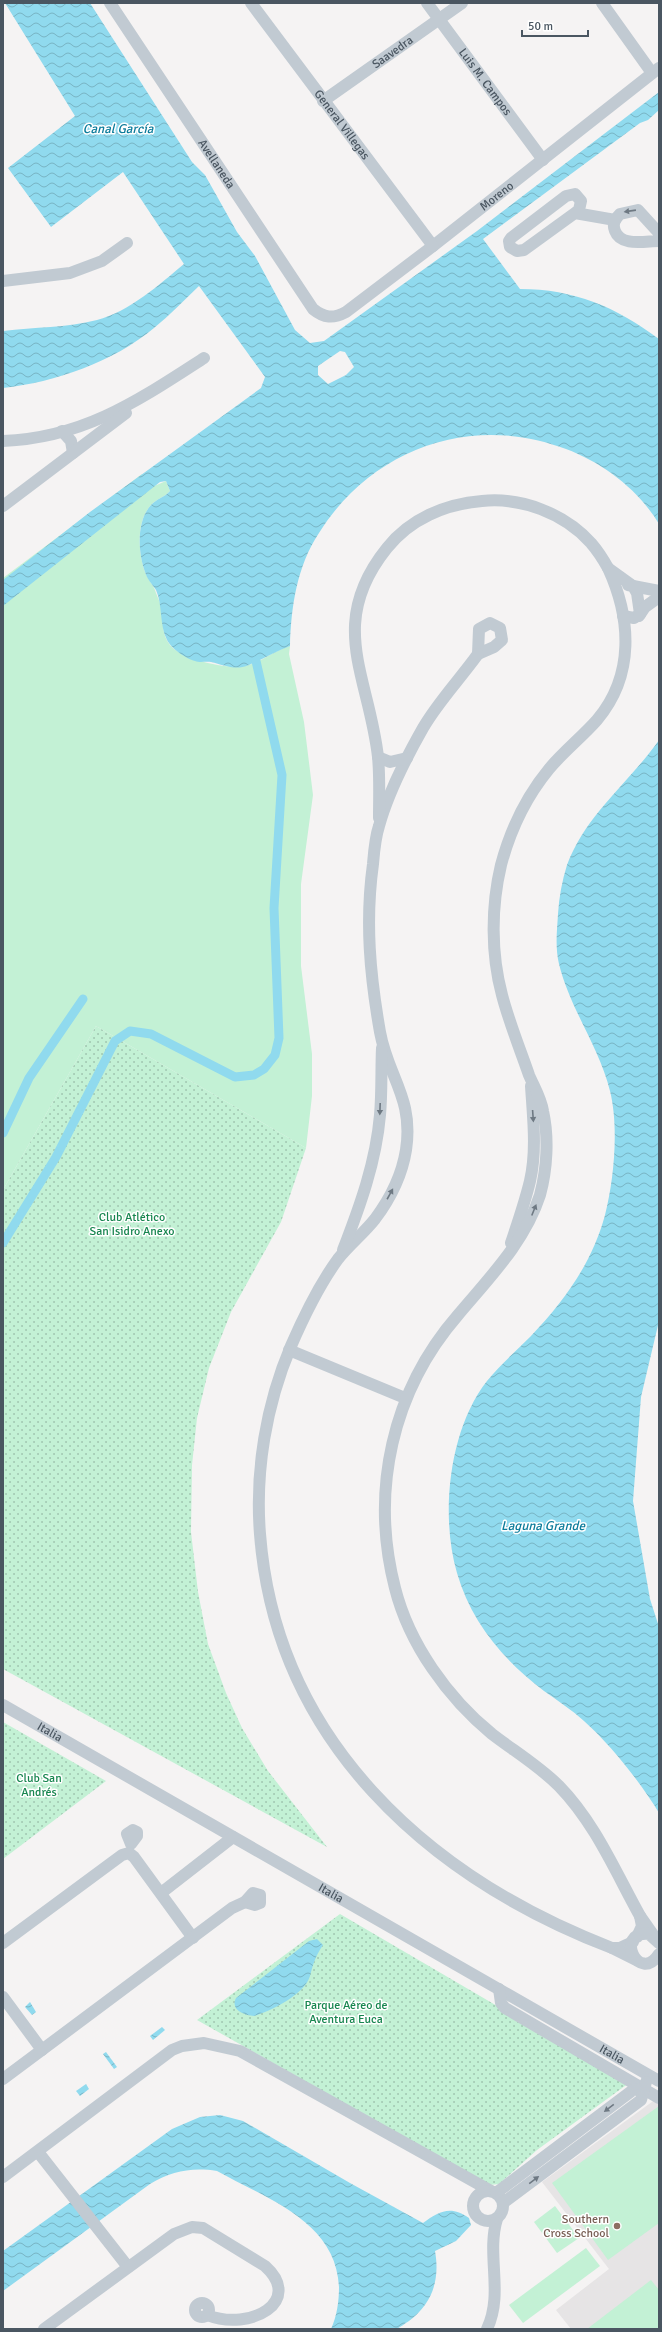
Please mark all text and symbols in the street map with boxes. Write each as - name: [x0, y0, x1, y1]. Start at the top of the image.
- scale bar: [522, 12, 588, 38]
- text: 50 m: [528, 19, 553, 34]
- street label: Saavedra: [369, 33, 416, 72]
- street label: Luis M. Campos: [455, 46, 515, 119]
- street label: General Villegas: [311, 87, 373, 163]
- water label: Canal García: [83, 121, 154, 137]
- street label: Avellaneda: [194, 136, 238, 192]
- street label: Moreno: [477, 178, 517, 214]
- one-way arrow: [624, 208, 636, 214]
- one-way arrow: [377, 1103, 383, 1116]
- one-way arrow: [529, 1110, 536, 1122]
- one-way arrow: [387, 1188, 394, 1200]
- one-way arrow: [530, 1204, 537, 1216]
- park label: Club Atlético San Isidro Anexo: [90, 1210, 174, 1239]
- water label: Laguna Grande: [501, 1518, 586, 1534]
- street label: Italia: [34, 1719, 65, 1745]
- park label: Club San Andrés: [16, 1771, 62, 1800]
- street label: Italia: [315, 1880, 346, 1907]
- park label: Parque Aéreo de Aventura Euca: [304, 1998, 388, 2027]
- street label: Italia: [597, 2041, 627, 2068]
- one-way arrow: [604, 2104, 615, 2112]
- one-way arrow: [529, 2175, 540, 2184]
- place label: Southern Cross School: [543, 2212, 609, 2241]
- marker: Southern Cross School: [612, 2221, 622, 2231]

